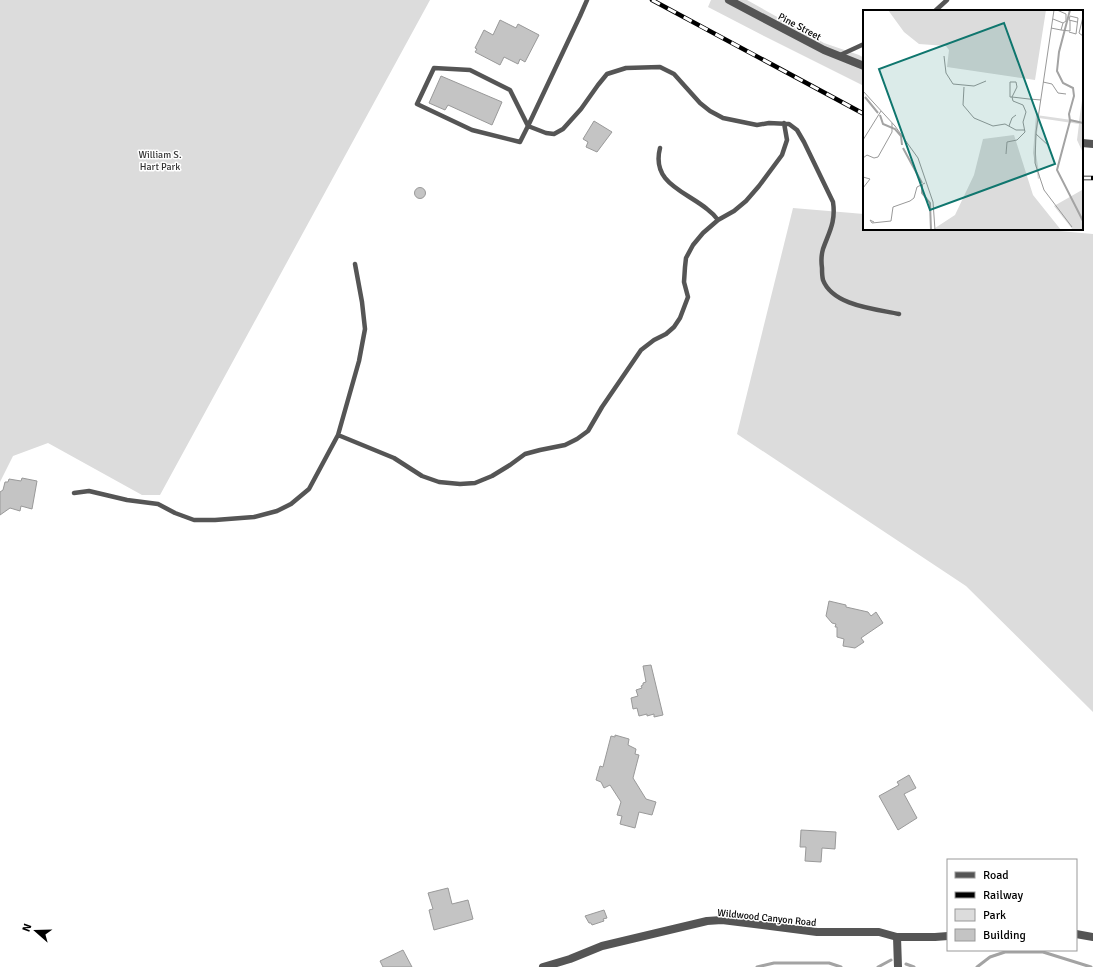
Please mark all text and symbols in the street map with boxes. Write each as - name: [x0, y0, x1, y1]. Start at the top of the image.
- inset map: [863, 10, 1083, 230]
- street label: Pine Street: [776, 11, 824, 43]
- park label: William S. Hart Park: [138, 149, 182, 173]
- legend: [947, 859, 1077, 951]
- text: Road: [983, 868, 1009, 883]
- text: Railway: [983, 888, 1023, 903]
- street label: Wildwood Canyon Road: [717, 907, 817, 929]
- text: Park: [983, 908, 1006, 923]
- north arrow: [16, 911, 56, 951]
- text: N: [20, 922, 34, 934]
- text: Building: [983, 928, 1026, 943]

